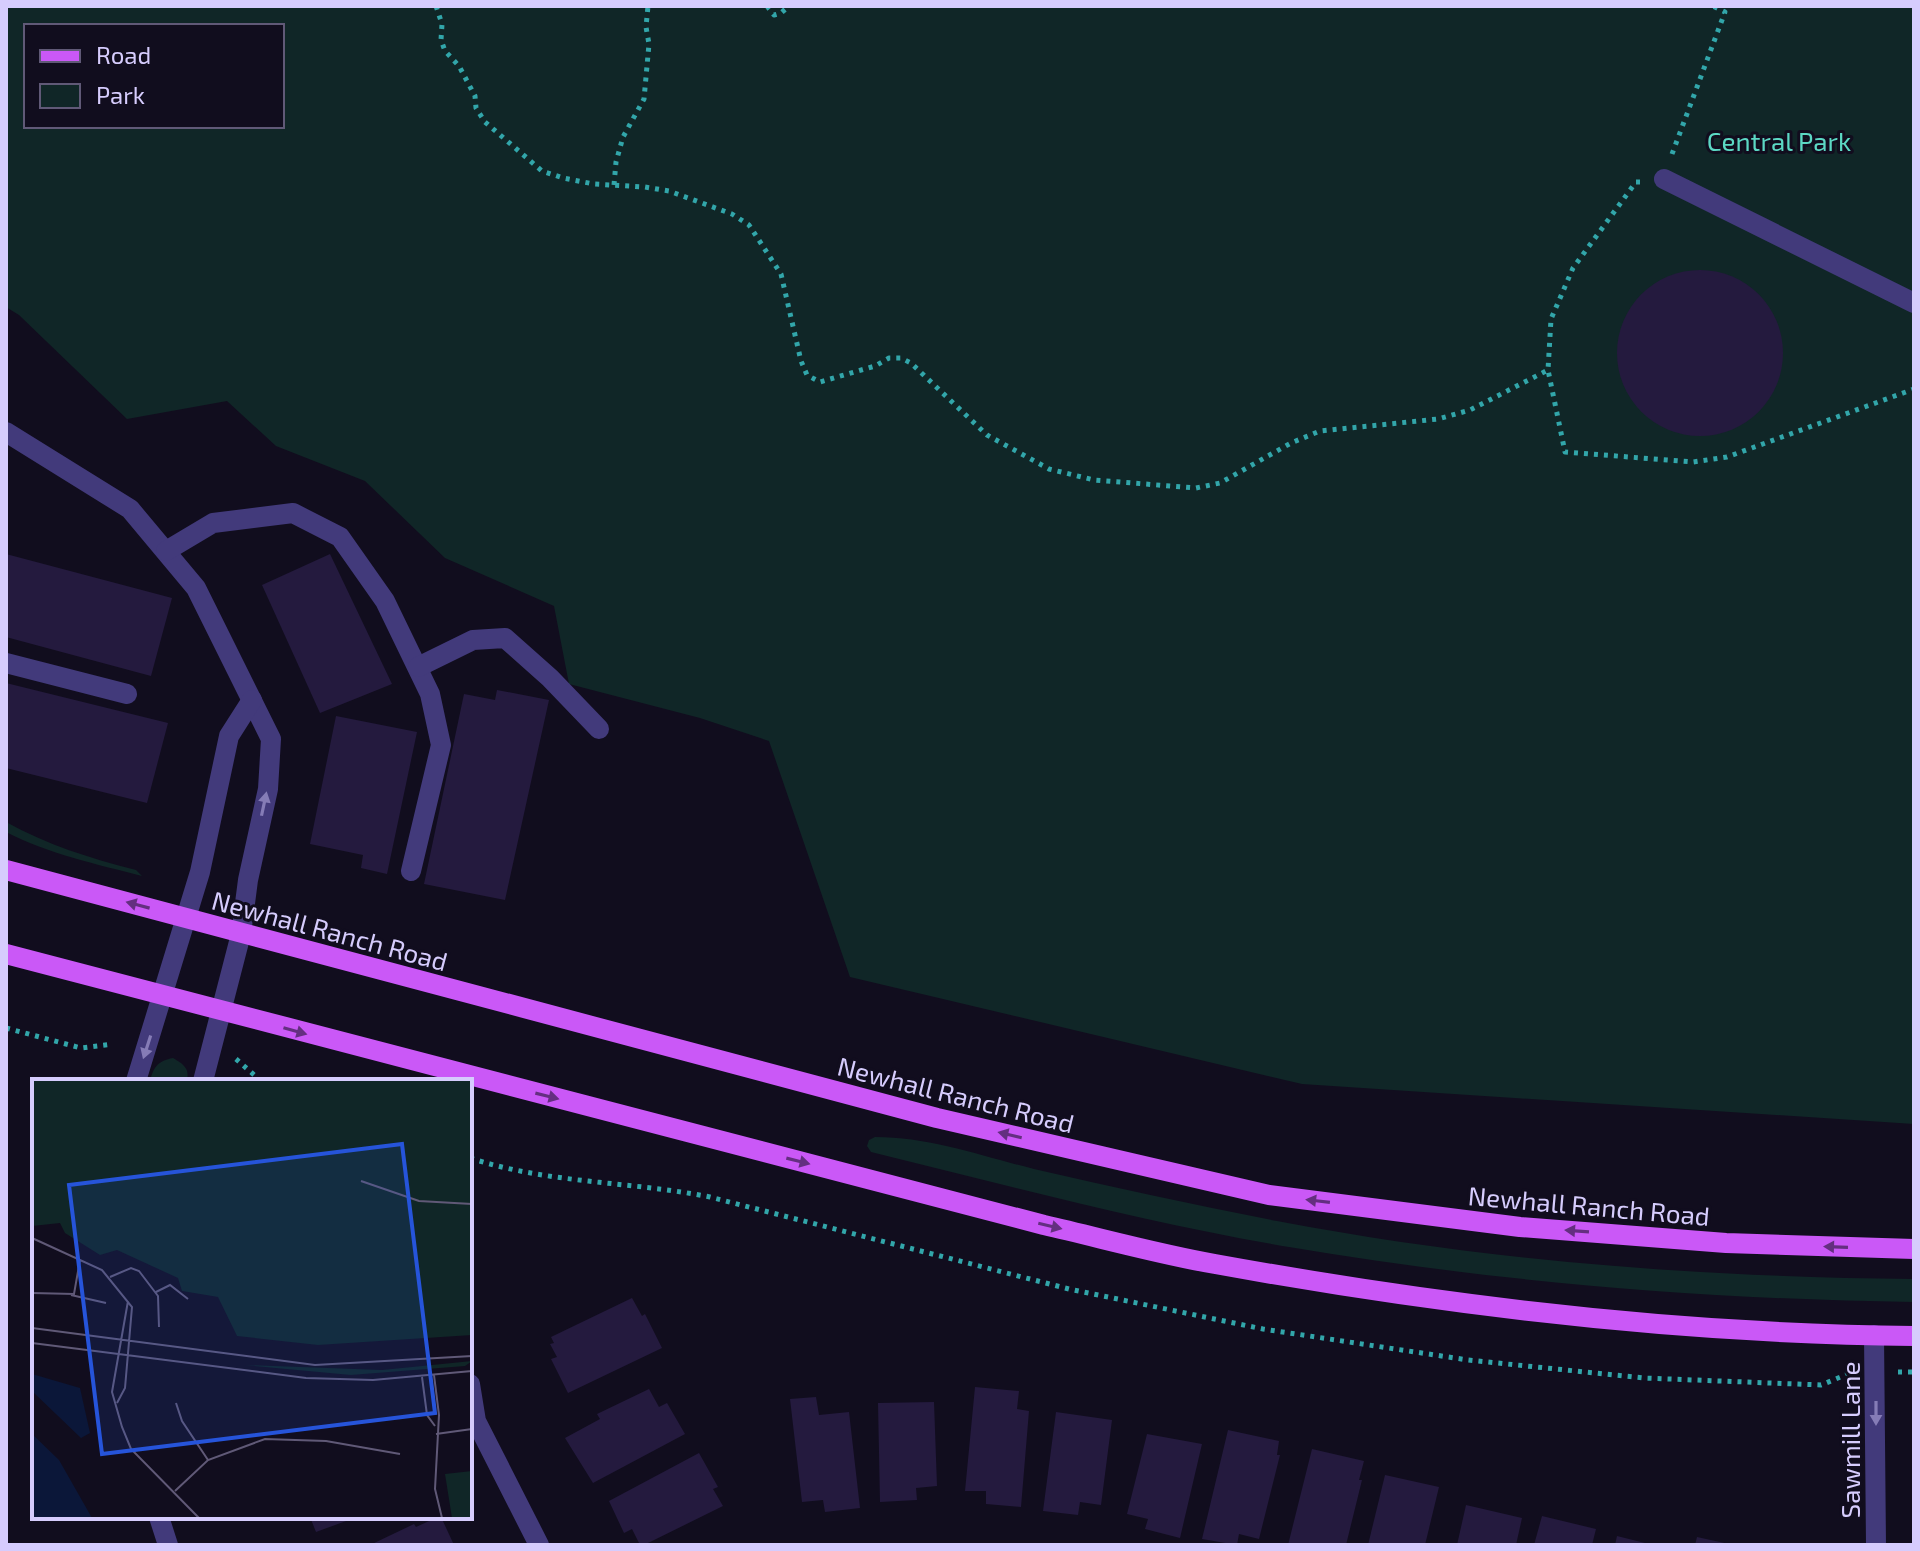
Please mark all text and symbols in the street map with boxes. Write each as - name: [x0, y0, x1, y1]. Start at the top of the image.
- legend: [24, 24, 284, 128]
- text: Road: [96, 40, 151, 69]
- text: Park: [96, 80, 145, 109]
- park label: Central Park: [1707, 125, 1851, 156]
- one-way arrow: [259, 791, 271, 816]
- street label: Newhall Ranch Road: [209, 884, 451, 976]
- one-way arrow: [126, 899, 151, 911]
- one-way arrow: [283, 1025, 307, 1038]
- one-way arrow: [140, 1035, 153, 1059]
- street label: Newhall Ranch Road: [835, 1050, 1077, 1138]
- inset map: [32, 1079, 472, 1519]
- one-way arrow: [534, 1091, 559, 1103]
- one-way arrow: [997, 1128, 1022, 1141]
- one-way arrow: [786, 1156, 811, 1168]
- street label: Newhall Ranch Road: [1467, 1179, 1711, 1231]
- one-way arrow: [1305, 1195, 1330, 1208]
- one-way arrow: [1038, 1221, 1063, 1233]
- one-way arrow: [1564, 1224, 1589, 1237]
- one-way arrow: [1823, 1240, 1848, 1253]
- street label: Sawmill Lane: [1834, 1362, 1865, 1518]
- one-way arrow: [1870, 1401, 1882, 1426]

